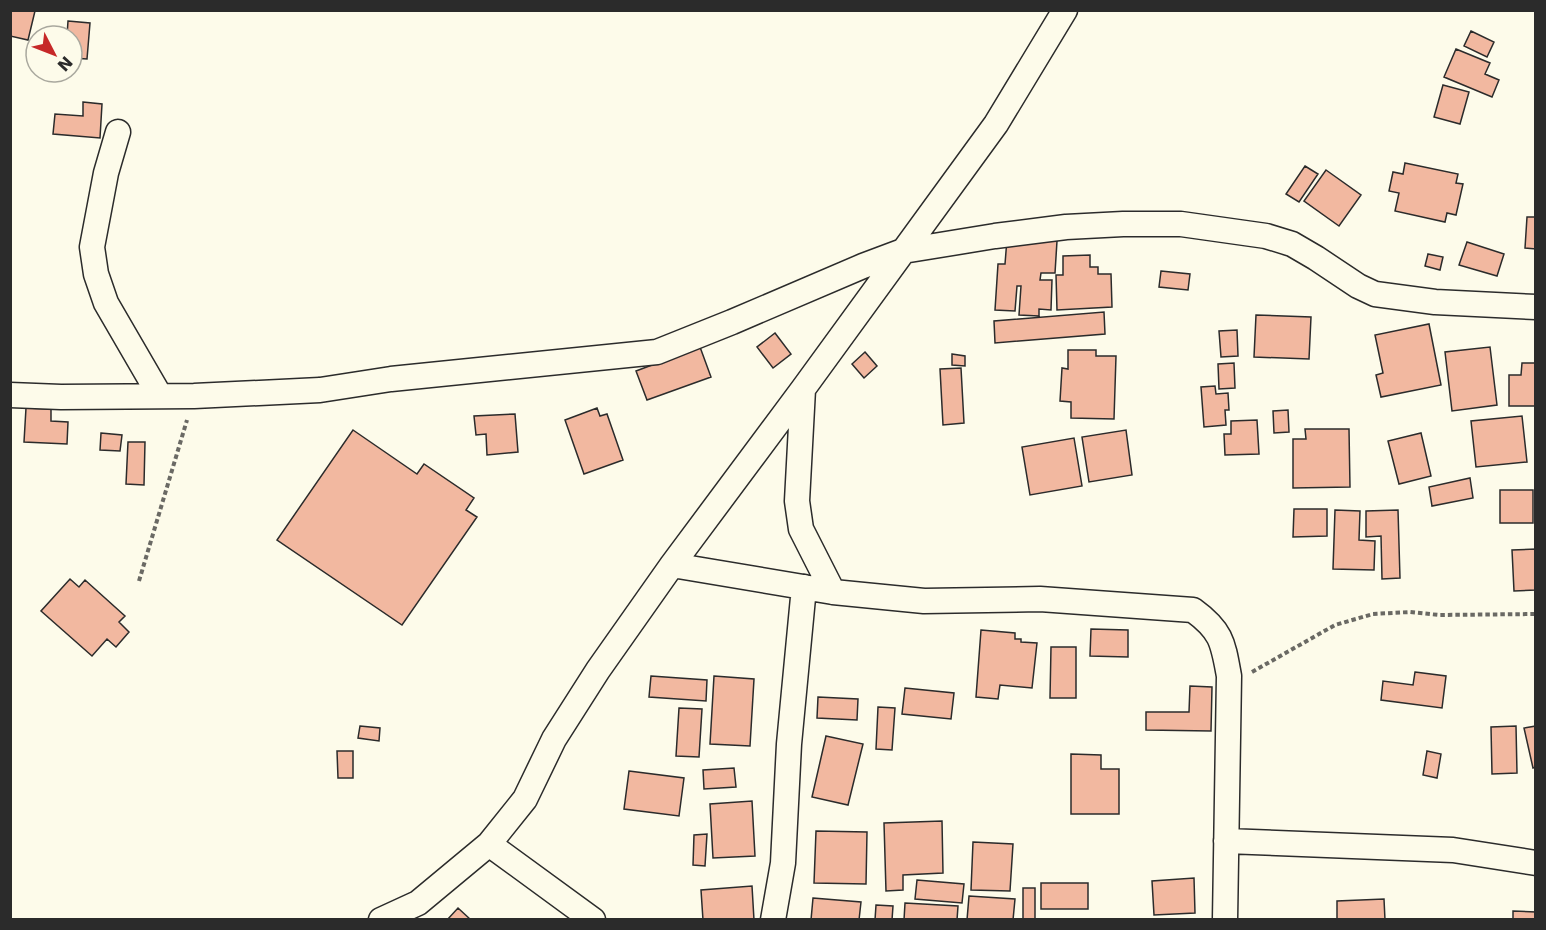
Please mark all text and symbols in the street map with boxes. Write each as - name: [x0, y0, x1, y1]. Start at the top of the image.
- north arrow: [24, 24, 84, 84]
- text: N: [53, 52, 76, 75]

